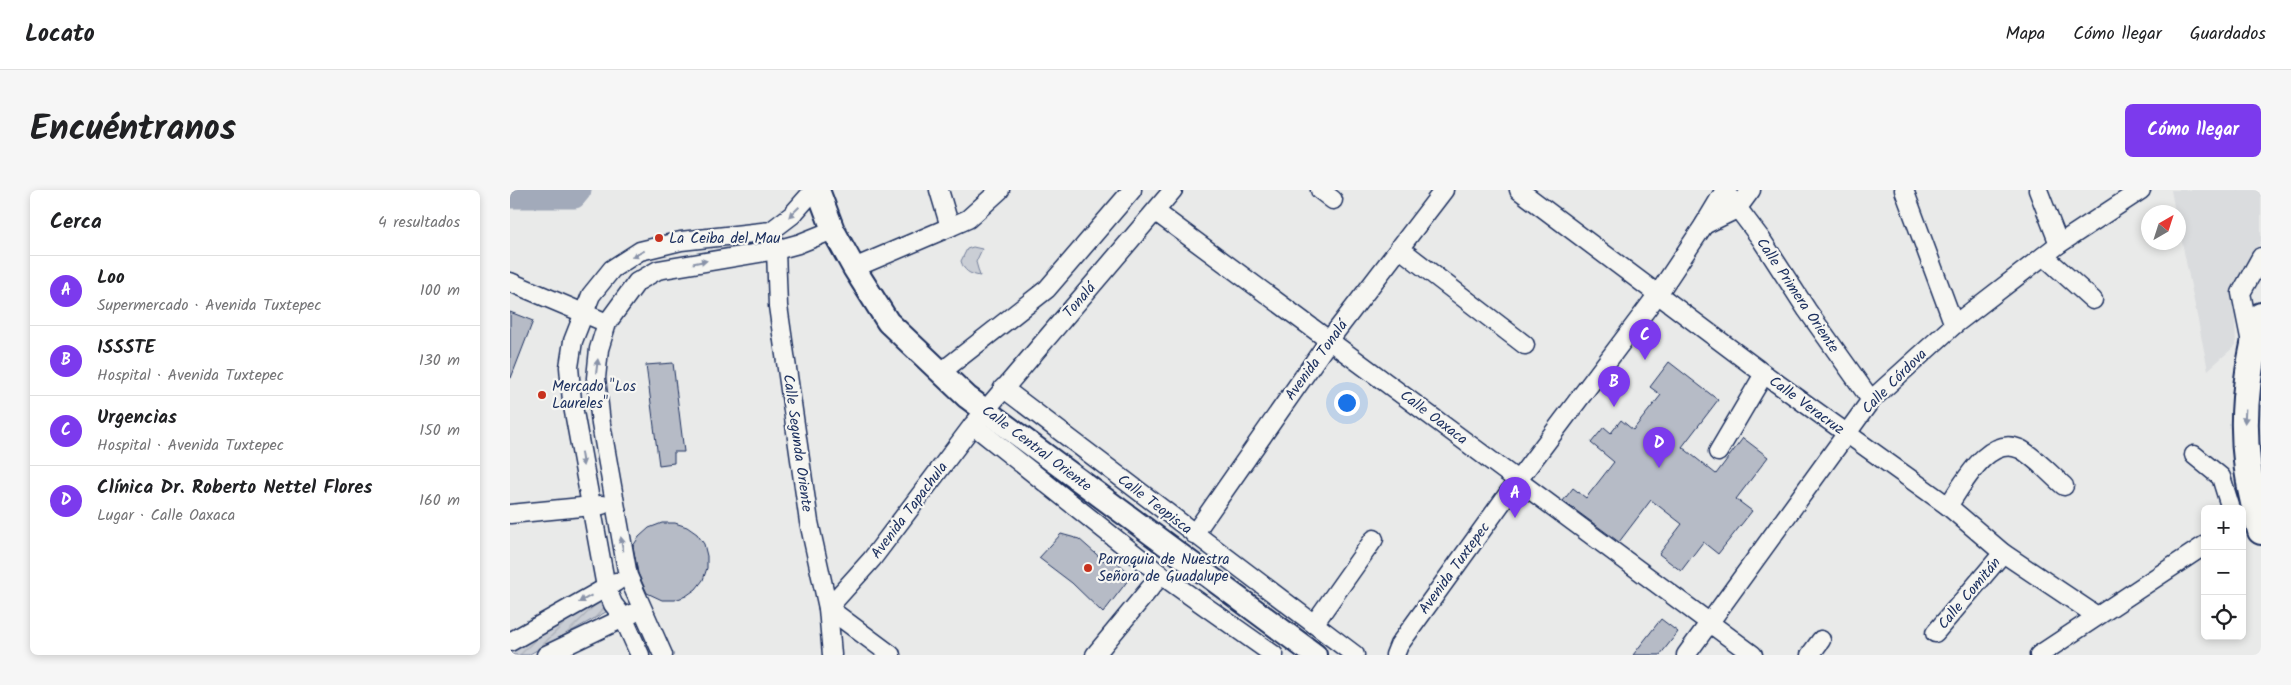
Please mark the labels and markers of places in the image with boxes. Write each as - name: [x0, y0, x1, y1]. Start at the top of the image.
- place label: La Ceiba del Mau: [669, 227, 780, 251]
- marker: La Ceiba del Mau: [653, 232, 665, 244]
- pin: C: [1629, 319, 1661, 360]
- pin: B: [1598, 366, 1630, 407]
- place label: Mercado "Los Laureles": [552, 375, 637, 416]
- marker: Mercado "Los Laureles": [536, 389, 548, 401]
- pin: D: [1643, 427, 1675, 468]
- pin: A: [1499, 477, 1531, 518]
- place label: Parroquia de Nuestra Señora de Guadalupe: [1098, 548, 1229, 589]
- marker: Parroquia de Nuestra Señora de Guadalupe: [1082, 562, 1094, 574]

